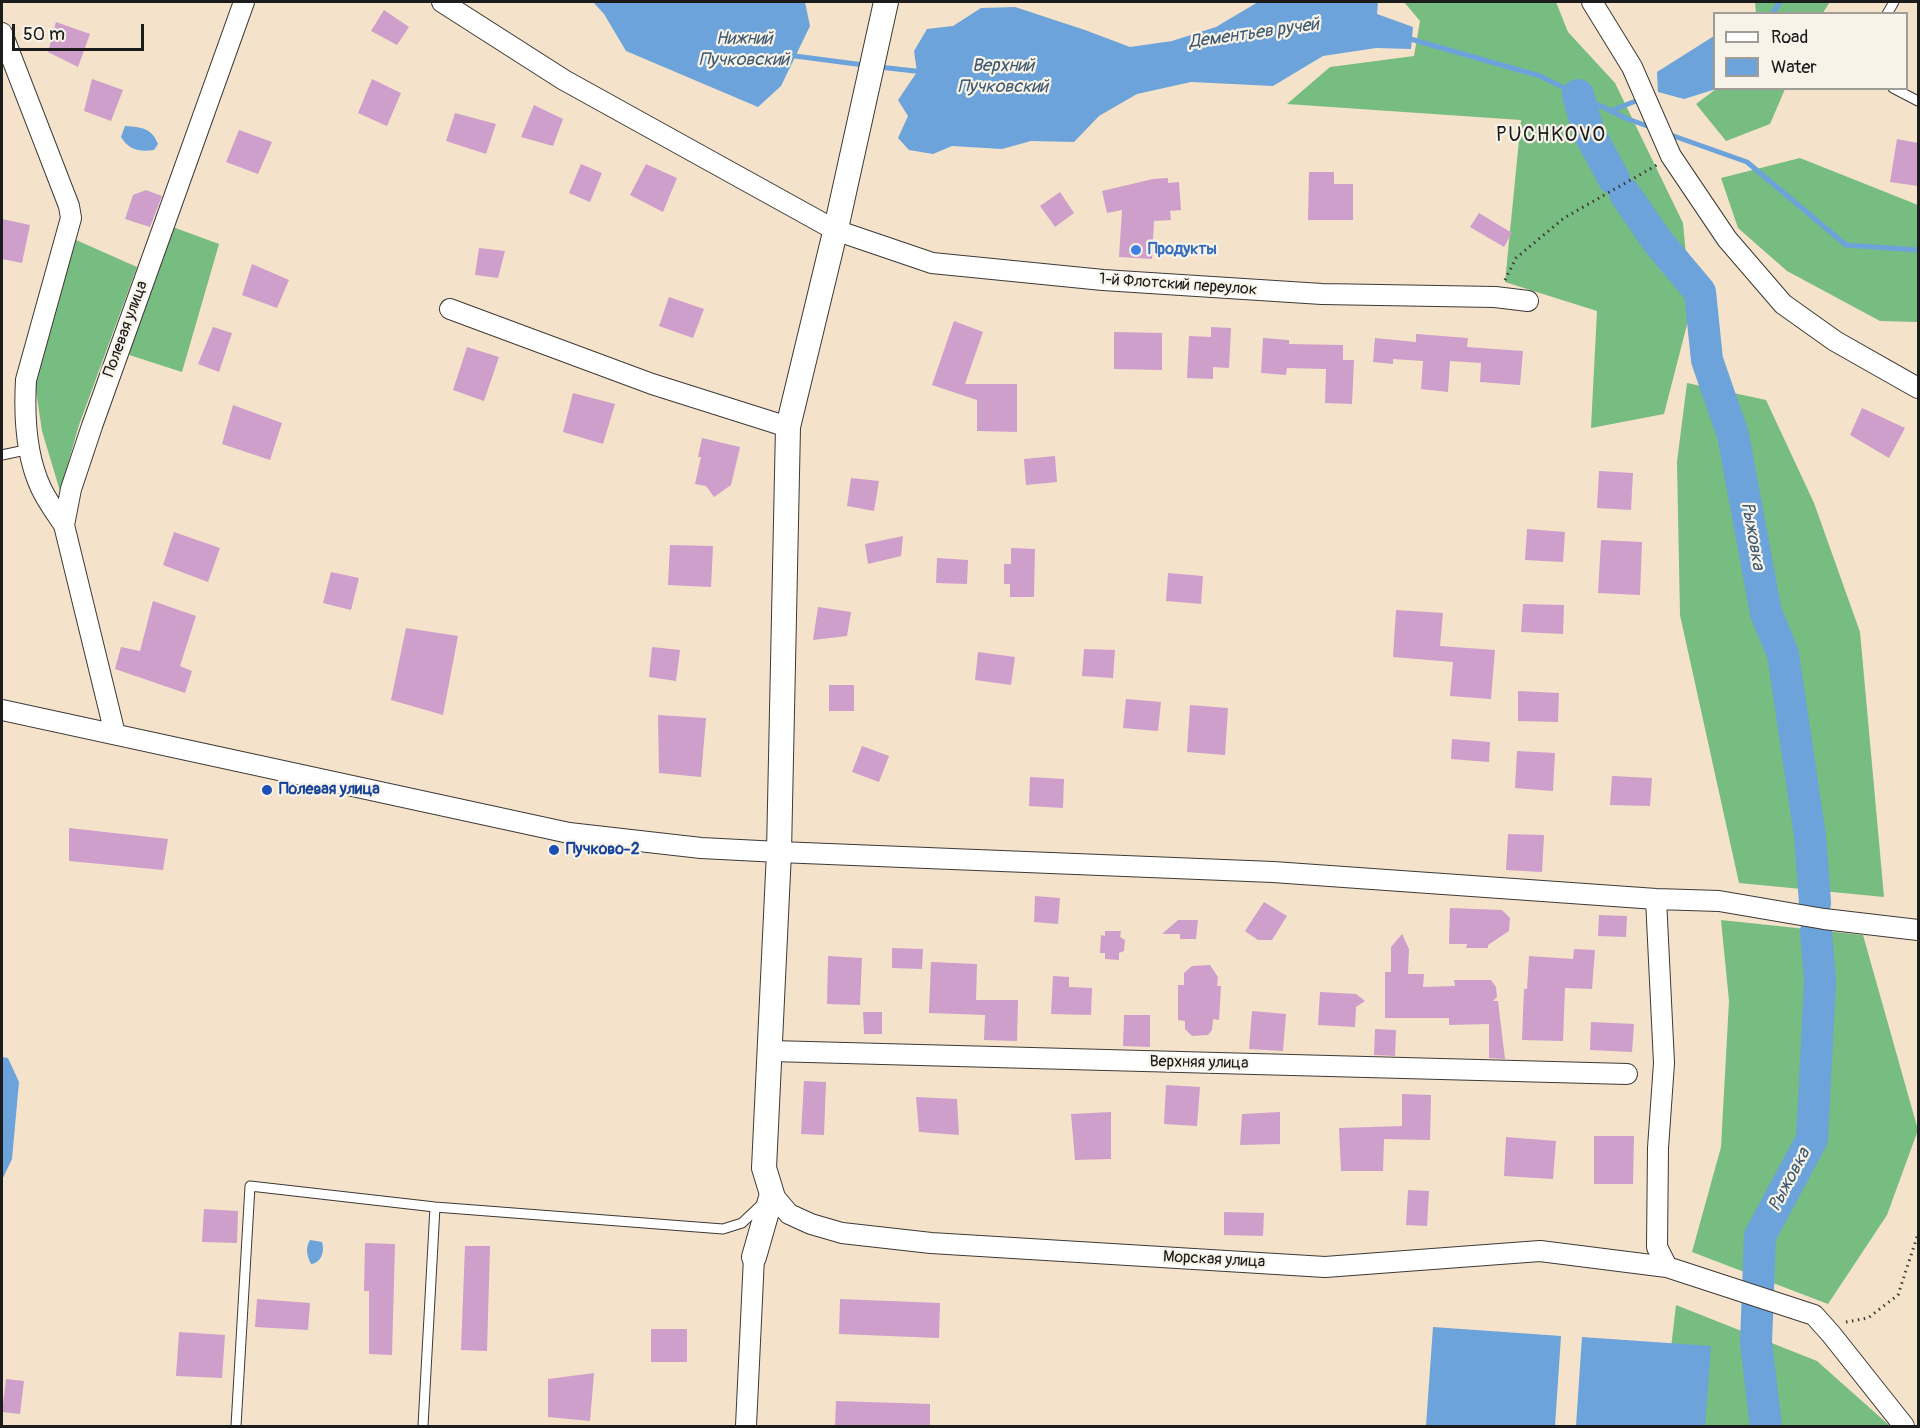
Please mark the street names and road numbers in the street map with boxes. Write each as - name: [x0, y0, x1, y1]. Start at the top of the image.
- street label: 1-й Флотский переулок: [1098, 270, 1258, 300]
- street label: Полевая улица: [100, 278, 152, 380]
- street label: Верхняя улица: [1149, 1053, 1249, 1073]
- street label: Морская улица: [1162, 1248, 1266, 1272]

